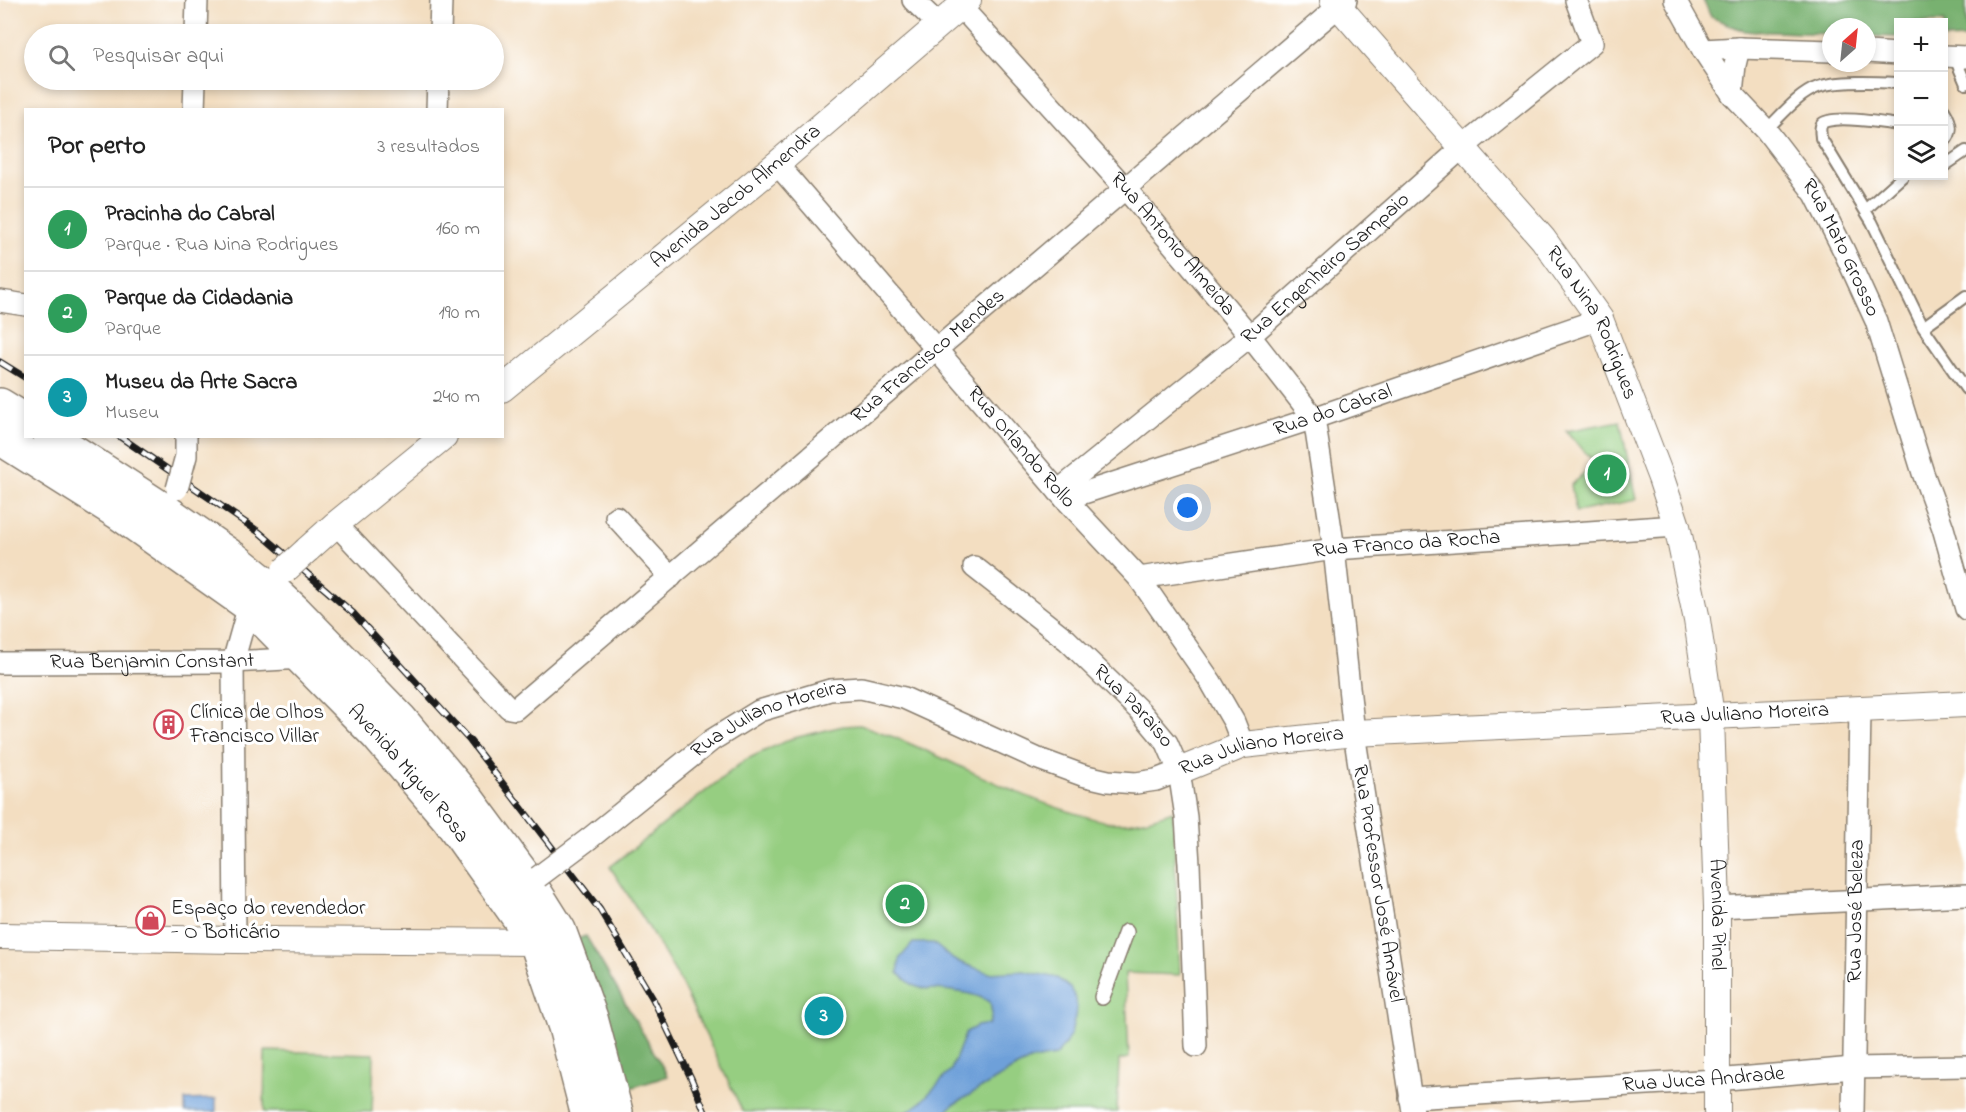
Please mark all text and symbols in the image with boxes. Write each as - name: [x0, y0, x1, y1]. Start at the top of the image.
- north arrow: [1822, 18, 1876, 72]
- map controls: [1894, 18, 1948, 180]
- button: +: [1894, 18, 1948, 72]
- search box: [24, 24, 504, 90]
- icon: search: [45, 41, 78, 74]
- text: Pesquisar aqui: [93, 41, 224, 73]
- button: −: [1894, 72, 1948, 126]
- street label: Avenida Jacob Almendra: [644, 117, 828, 276]
- button: layers: [1894, 126, 1948, 180]
- text: Por perto: [48, 128, 146, 166]
- text: 3 resultados: [377, 133, 480, 162]
- street label: Rua Antonio Almeida: [1103, 166, 1242, 323]
- street label: Rua Mato Grosso: [1794, 173, 1887, 322]
- street label: Rua Engenheiro Sampaio: [1235, 186, 1417, 352]
- text: Pracinha do Cabral: [105, 199, 275, 231]
- text: 1: [64, 215, 71, 244]
- text: 160 m: [436, 215, 480, 244]
- text: Parque · Rua Nina Rodrigues: [105, 231, 338, 260]
- street label: Rua Nina Rodrigues: [1538, 240, 1645, 404]
- street label: Rua Francisco Mendes: [845, 282, 1012, 431]
- text: Parque da Cidadania: [105, 283, 293, 315]
- text: 2: [63, 299, 72, 328]
- text: 190 m: [438, 299, 480, 328]
- text: Parque: [105, 315, 161, 344]
- text: Museu da Arte Sacra: [105, 367, 297, 399]
- street label: Rua do Cabral: [1270, 377, 1396, 445]
- street label: Rua Orlando Rollo: [959, 380, 1082, 516]
- text: 3: [63, 383, 72, 412]
- text: 240 m: [433, 383, 480, 412]
- text: Museu: [105, 399, 159, 428]
- pin: 1: [1588, 452, 1626, 496]
- your location: [1173, 493, 1202, 522]
- street label: Rua Franco da Rocha: [1311, 523, 1501, 567]
- street label: Rua Benjamin Constant: [50, 646, 255, 678]
- street label: Rua Paraiso: [1086, 658, 1180, 755]
- street label: Rua Juliano Moreira: [685, 674, 848, 766]
- street label: Rua Juliano Moreira: [1660, 696, 1830, 733]
- place label: Clínica de Olhos Francisco Villar: [189, 698, 324, 752]
- street label: Avenida Miguel Rosa: [340, 698, 476, 849]
- building icon: Clínica de Olhos Francisco Villar: [153, 709, 185, 741]
- street label: Rua Juliano Moreira: [1175, 719, 1345, 784]
- street label: Rua Professor José Amável: [1344, 763, 1411, 1004]
- street label: Rua José Beleza: [1840, 839, 1873, 983]
- street label: Avenida Pinel: [1700, 858, 1732, 970]
- pin: 2: [886, 882, 924, 926]
- place label: Espaço do revendedor - O Boticário: [171, 894, 366, 948]
- shop icon: Espaço do revendedor - O Boticário: [134, 905, 166, 937]
- pin: 3: [804, 994, 844, 1038]
- street label: Rua Juca Andrade: [1622, 1059, 1786, 1100]

